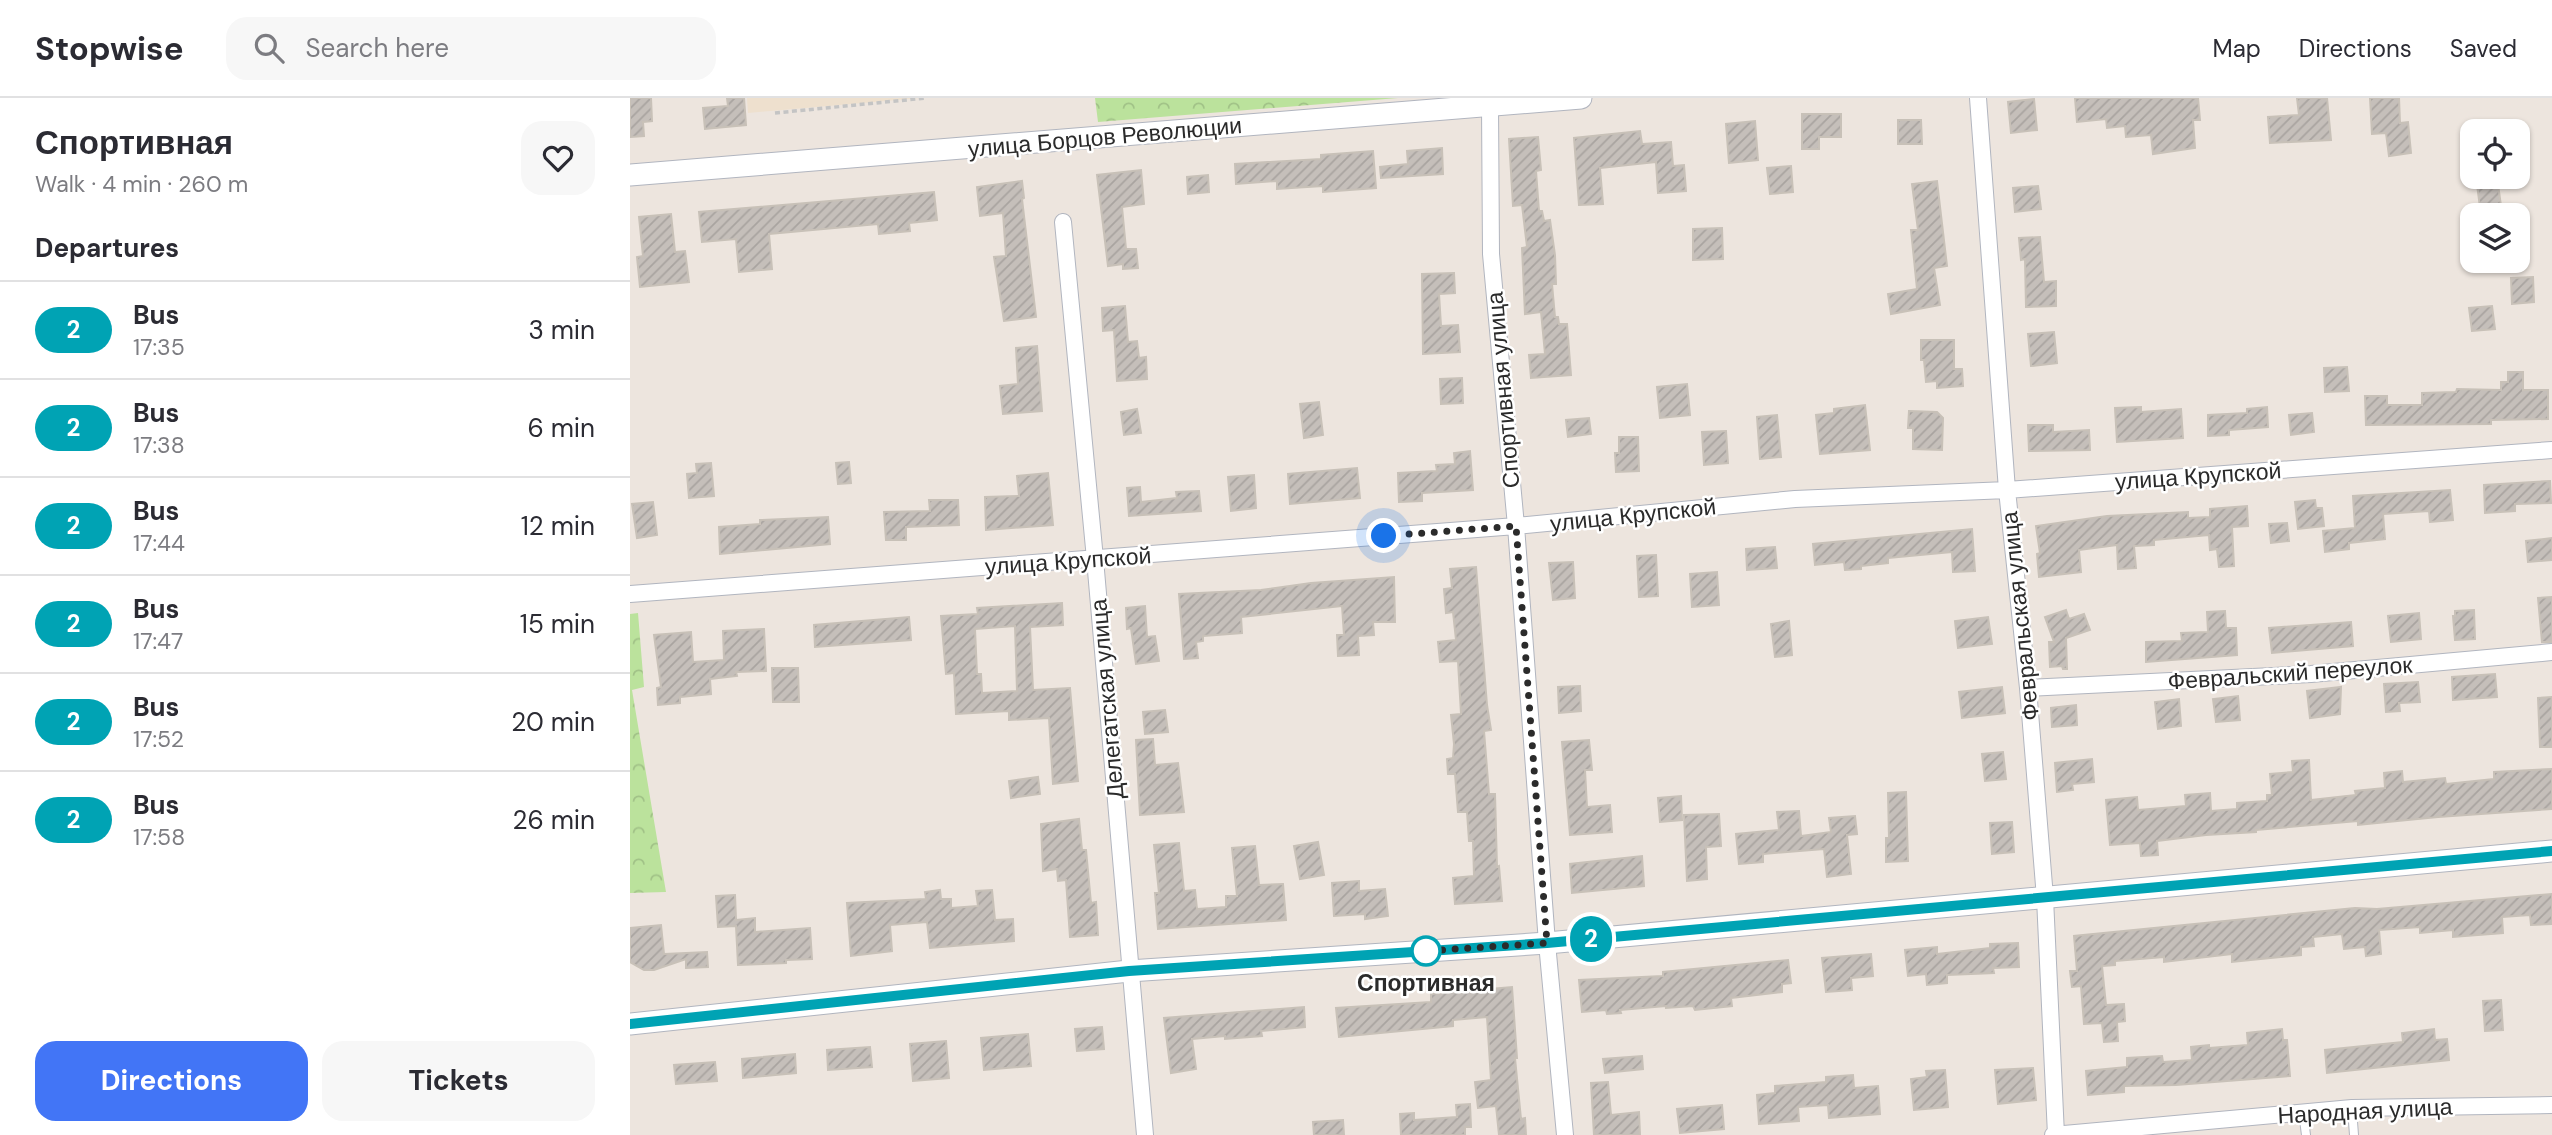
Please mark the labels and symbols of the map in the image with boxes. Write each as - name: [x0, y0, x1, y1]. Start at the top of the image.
- street label: улица Борцов Революции: [967, 110, 1243, 164]
- street label: Спортивная улица: [1479, 290, 1527, 489]
- street label: улица Крупской: [2114, 455, 2282, 497]
- street label: улица Крупской: [1549, 491, 1717, 539]
- street label: Февральская улица: [1994, 510, 2046, 722]
- your location: [1366, 518, 1401, 553]
- street label: улица Крупской: [984, 540, 1152, 582]
- street label: Делегатская улица: [1083, 597, 1131, 800]
- street label: Февральский переулок: [2167, 649, 2414, 697]
- line badge: 2: [1568, 916, 1614, 962]
- marker: Спортивная: [1411, 936, 1441, 966]
- place label: Спортивная: [1357, 968, 1495, 998]
- street label: Народная улица: [2277, 1091, 2453, 1131]

